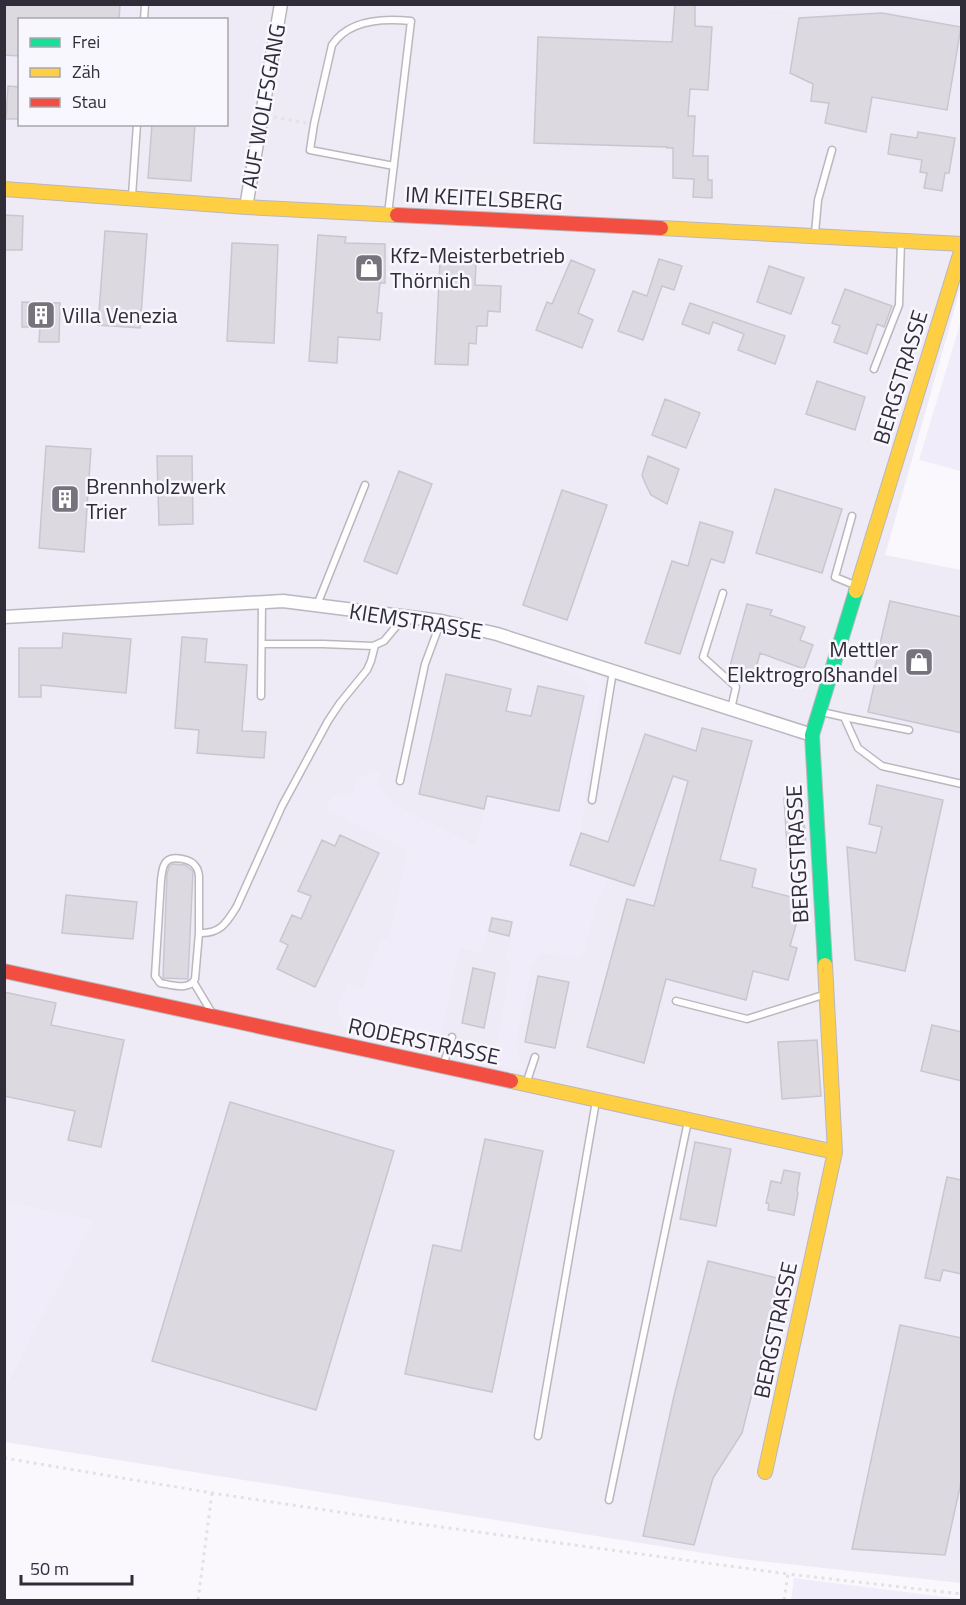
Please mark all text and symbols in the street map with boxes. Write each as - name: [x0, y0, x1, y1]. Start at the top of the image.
- legend: [18, 18, 228, 126]
- street label: AUF WOLFSGANG: [232, 21, 294, 191]
- text: Frei: [72, 28, 100, 55]
- text: Zäh: [72, 58, 100, 85]
- text: Stau: [72, 88, 107, 115]
- street label: IM KEITELSBERG: [404, 177, 564, 219]
- place label: Kfz-Meisterbetrieb Thörnich: [390, 238, 565, 297]
- shop icon: Kfz-Meisterbetrieb Thörnich: [353, 252, 385, 284]
- place label: Villa Venezia: [62, 298, 178, 332]
- building icon: Villa Venezia: [25, 299, 57, 331]
- street label: BERGSTRASSE: [863, 306, 937, 448]
- place label: Brennholzwerk Trier: [86, 469, 227, 528]
- building icon: Brennholzwerk Trier: [49, 483, 81, 515]
- street label: KIEMSTRASSE: [347, 594, 485, 648]
- place label: Mettler Elektrogroßhandel: [727, 632, 898, 691]
- shop icon: Mettler Elektrogroßhandel: [903, 646, 935, 678]
- street label: BERGSTRASSE: [776, 784, 818, 924]
- street label: RODERSTRASSE: [345, 1008, 503, 1074]
- street label: BERGSTRASSE: [744, 1259, 806, 1401]
- scale bar: [21, 1548, 132, 1586]
- text: 50 m: [30, 1555, 69, 1582]

